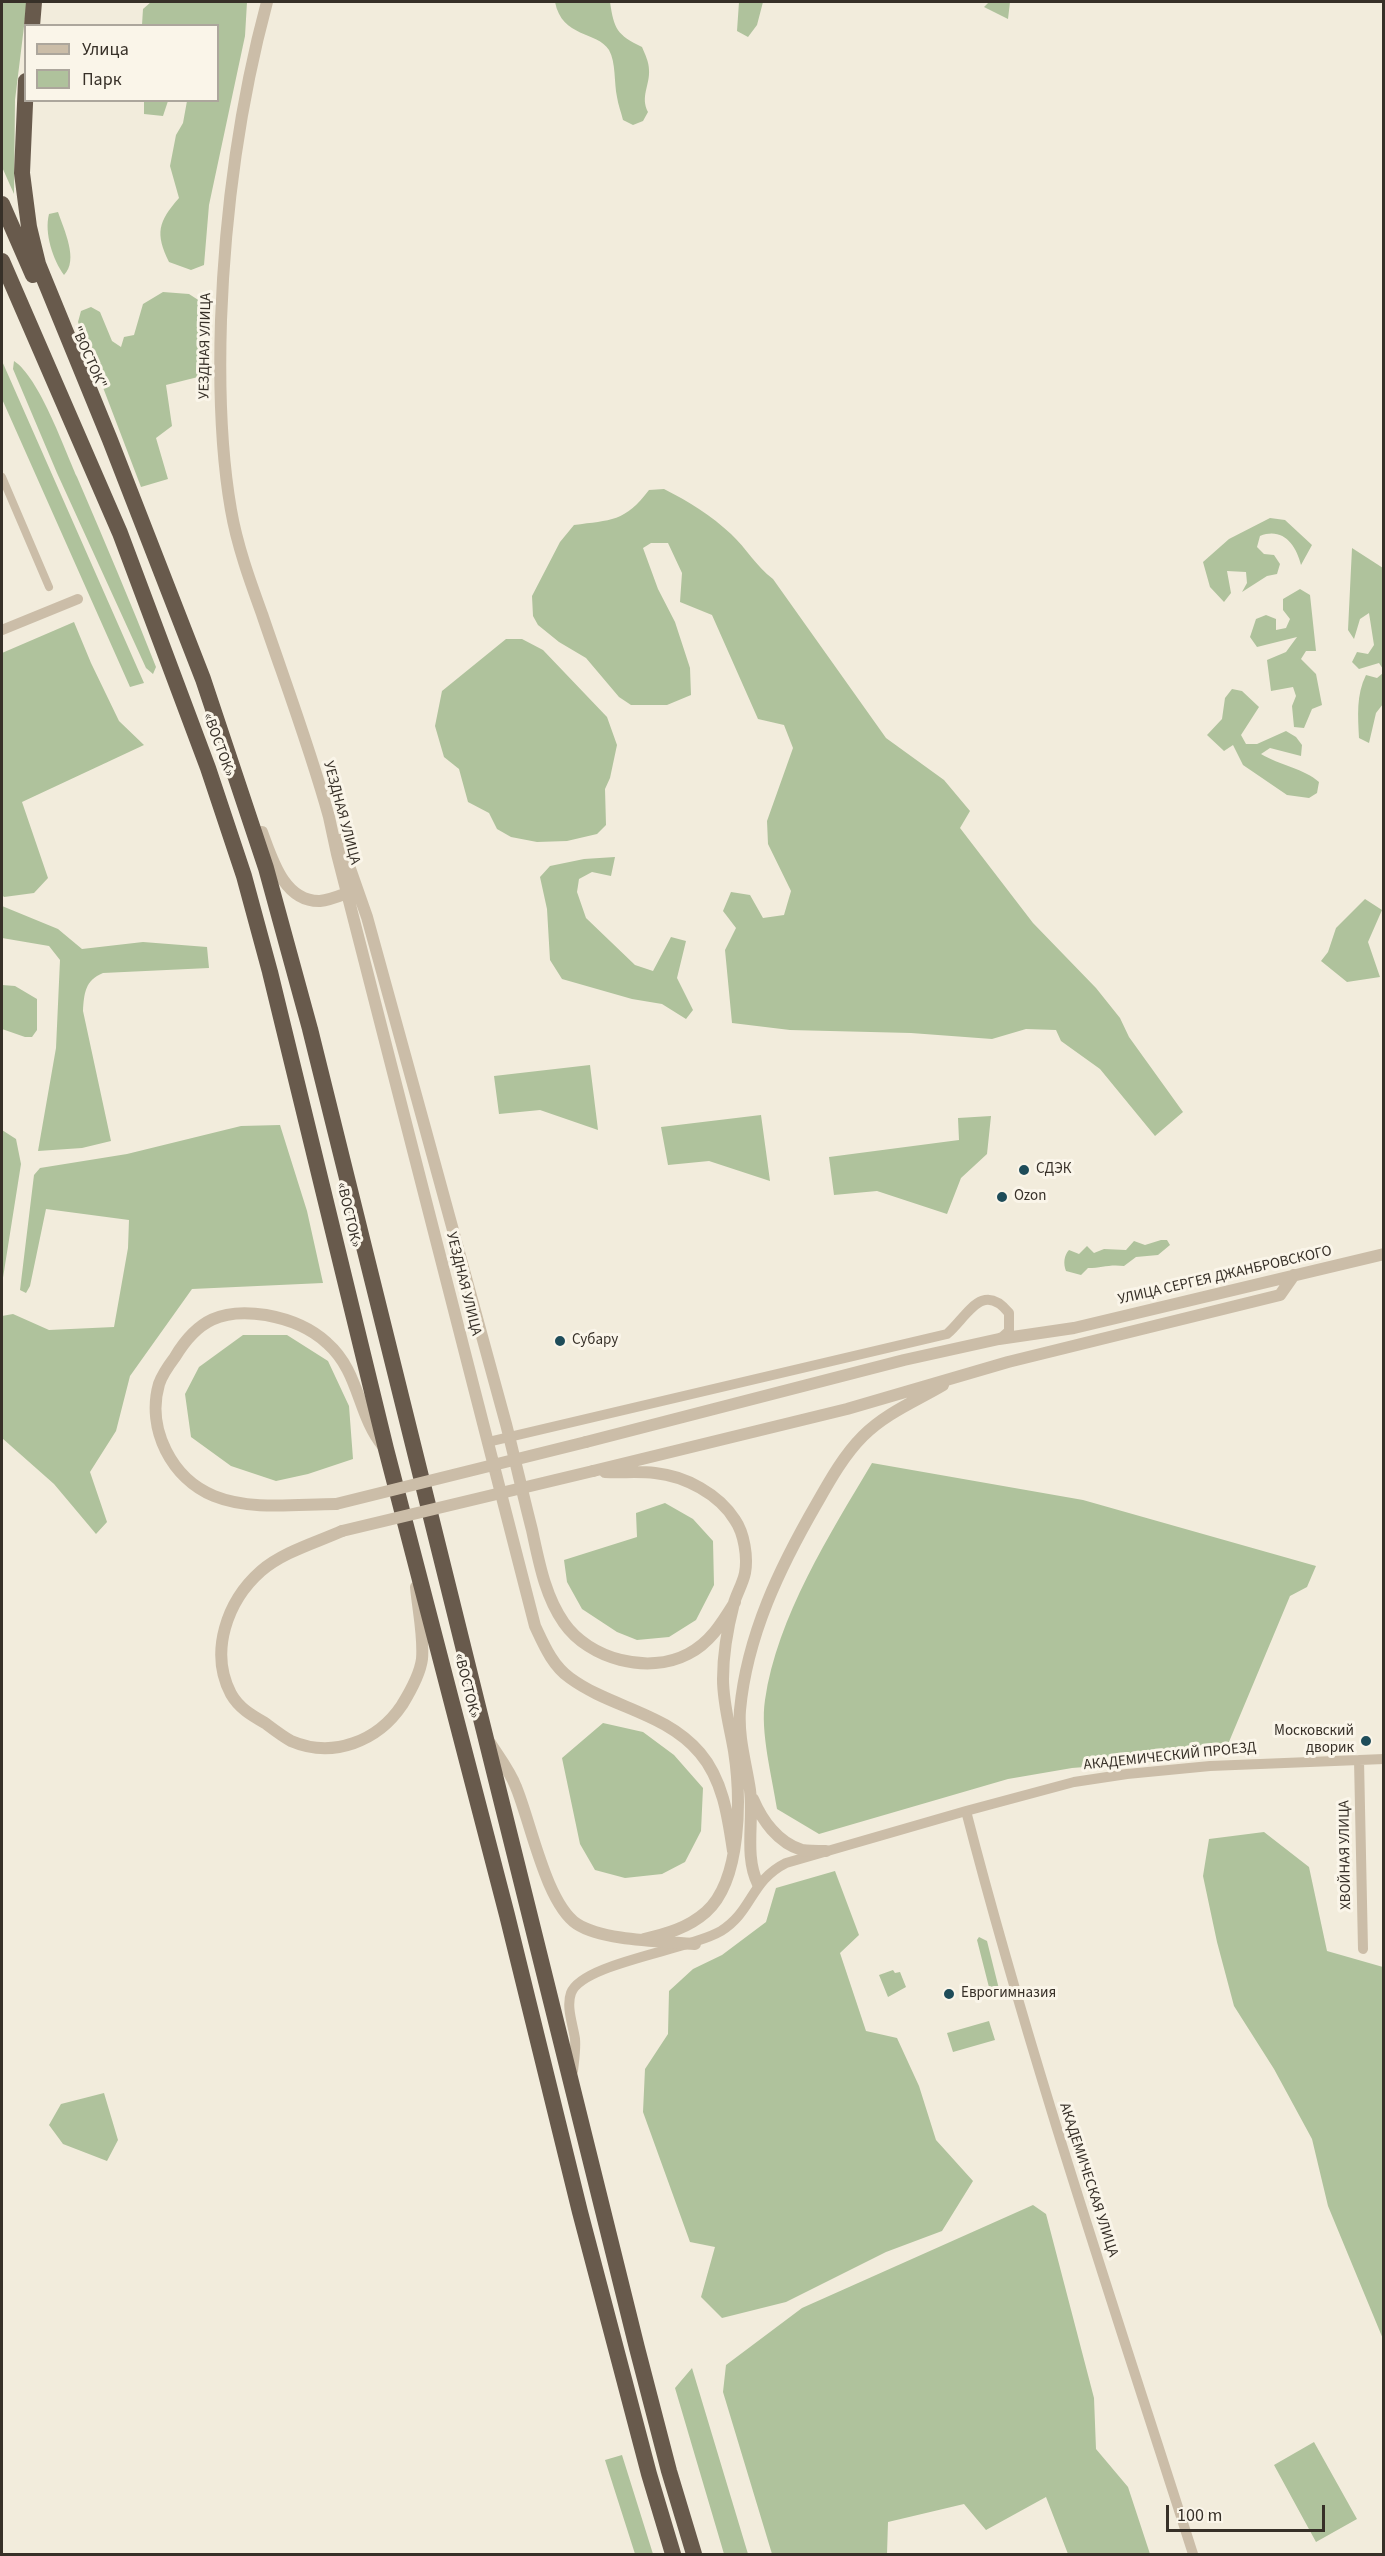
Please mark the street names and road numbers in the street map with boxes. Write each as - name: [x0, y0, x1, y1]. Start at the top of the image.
- street label: УЕЗДНАЯ УЛИЦА: [196, 293, 216, 399]
- street label: "ВОСТОК": [66, 324, 110, 392]
- street label: «ВОСТОК»: [198, 711, 238, 779]
- street label: УЕЗДНАЯ УЛИЦА: [319, 759, 363, 867]
- street label: «ВОСТОК»: [332, 1181, 364, 1249]
- street label: УЕЗДНАЯ УЛИЦА: [441, 1230, 485, 1338]
- street label: УЛИЦА СЕРГЕЯ ДЖАНБРОВСКОГО: [1116, 1243, 1334, 1309]
- street label: «ВОСТОК»: [449, 1652, 483, 1720]
- street label: АКАДЕМИЧЕСКИЙ ПРОЕЗД: [1083, 1739, 1257, 1775]
- street label: ХВОЙНАЯ УЛИЦА: [1336, 1800, 1356, 1910]
- street label: АКАДЕМИЧЕСКАЯ УЛИЦА: [1055, 2101, 1121, 2259]

